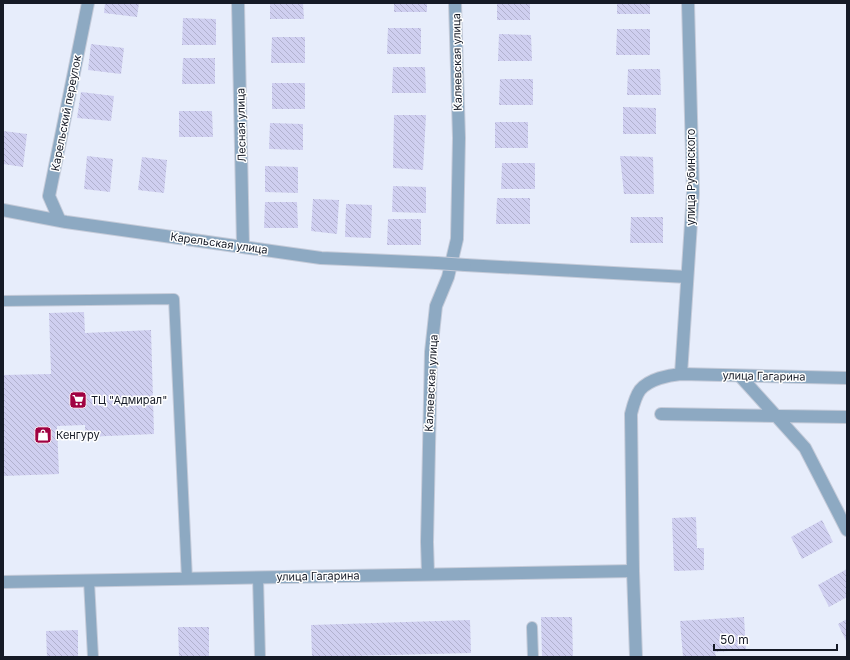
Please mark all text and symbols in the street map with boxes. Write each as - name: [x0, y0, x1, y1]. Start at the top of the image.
- street label: Каляевская улица: [449, 13, 465, 111]
- street label: Карельский переулок: [48, 54, 84, 172]
- street label: Лесная улица: [233, 88, 249, 162]
- street label: улица Рубинского: [684, 128, 698, 225]
- street label: Карельская улица: [169, 229, 269, 257]
- street label: Каляевская улица: [421, 334, 441, 432]
- street label: улица Гагарина: [722, 368, 806, 384]
- supermarket icon: ТЦ "Адмирал": [68, 390, 88, 410]
- place label: ТЦ "Адмирал": [91, 393, 167, 407]
- shop icon: Кенгуру: [33, 425, 53, 445]
- place label: Кенгуру: [56, 428, 100, 442]
- street label: улица Гагарина: [276, 568, 360, 584]
- scale bar: [714, 626, 837, 652]
- text: 50 m: [720, 632, 749, 647]

